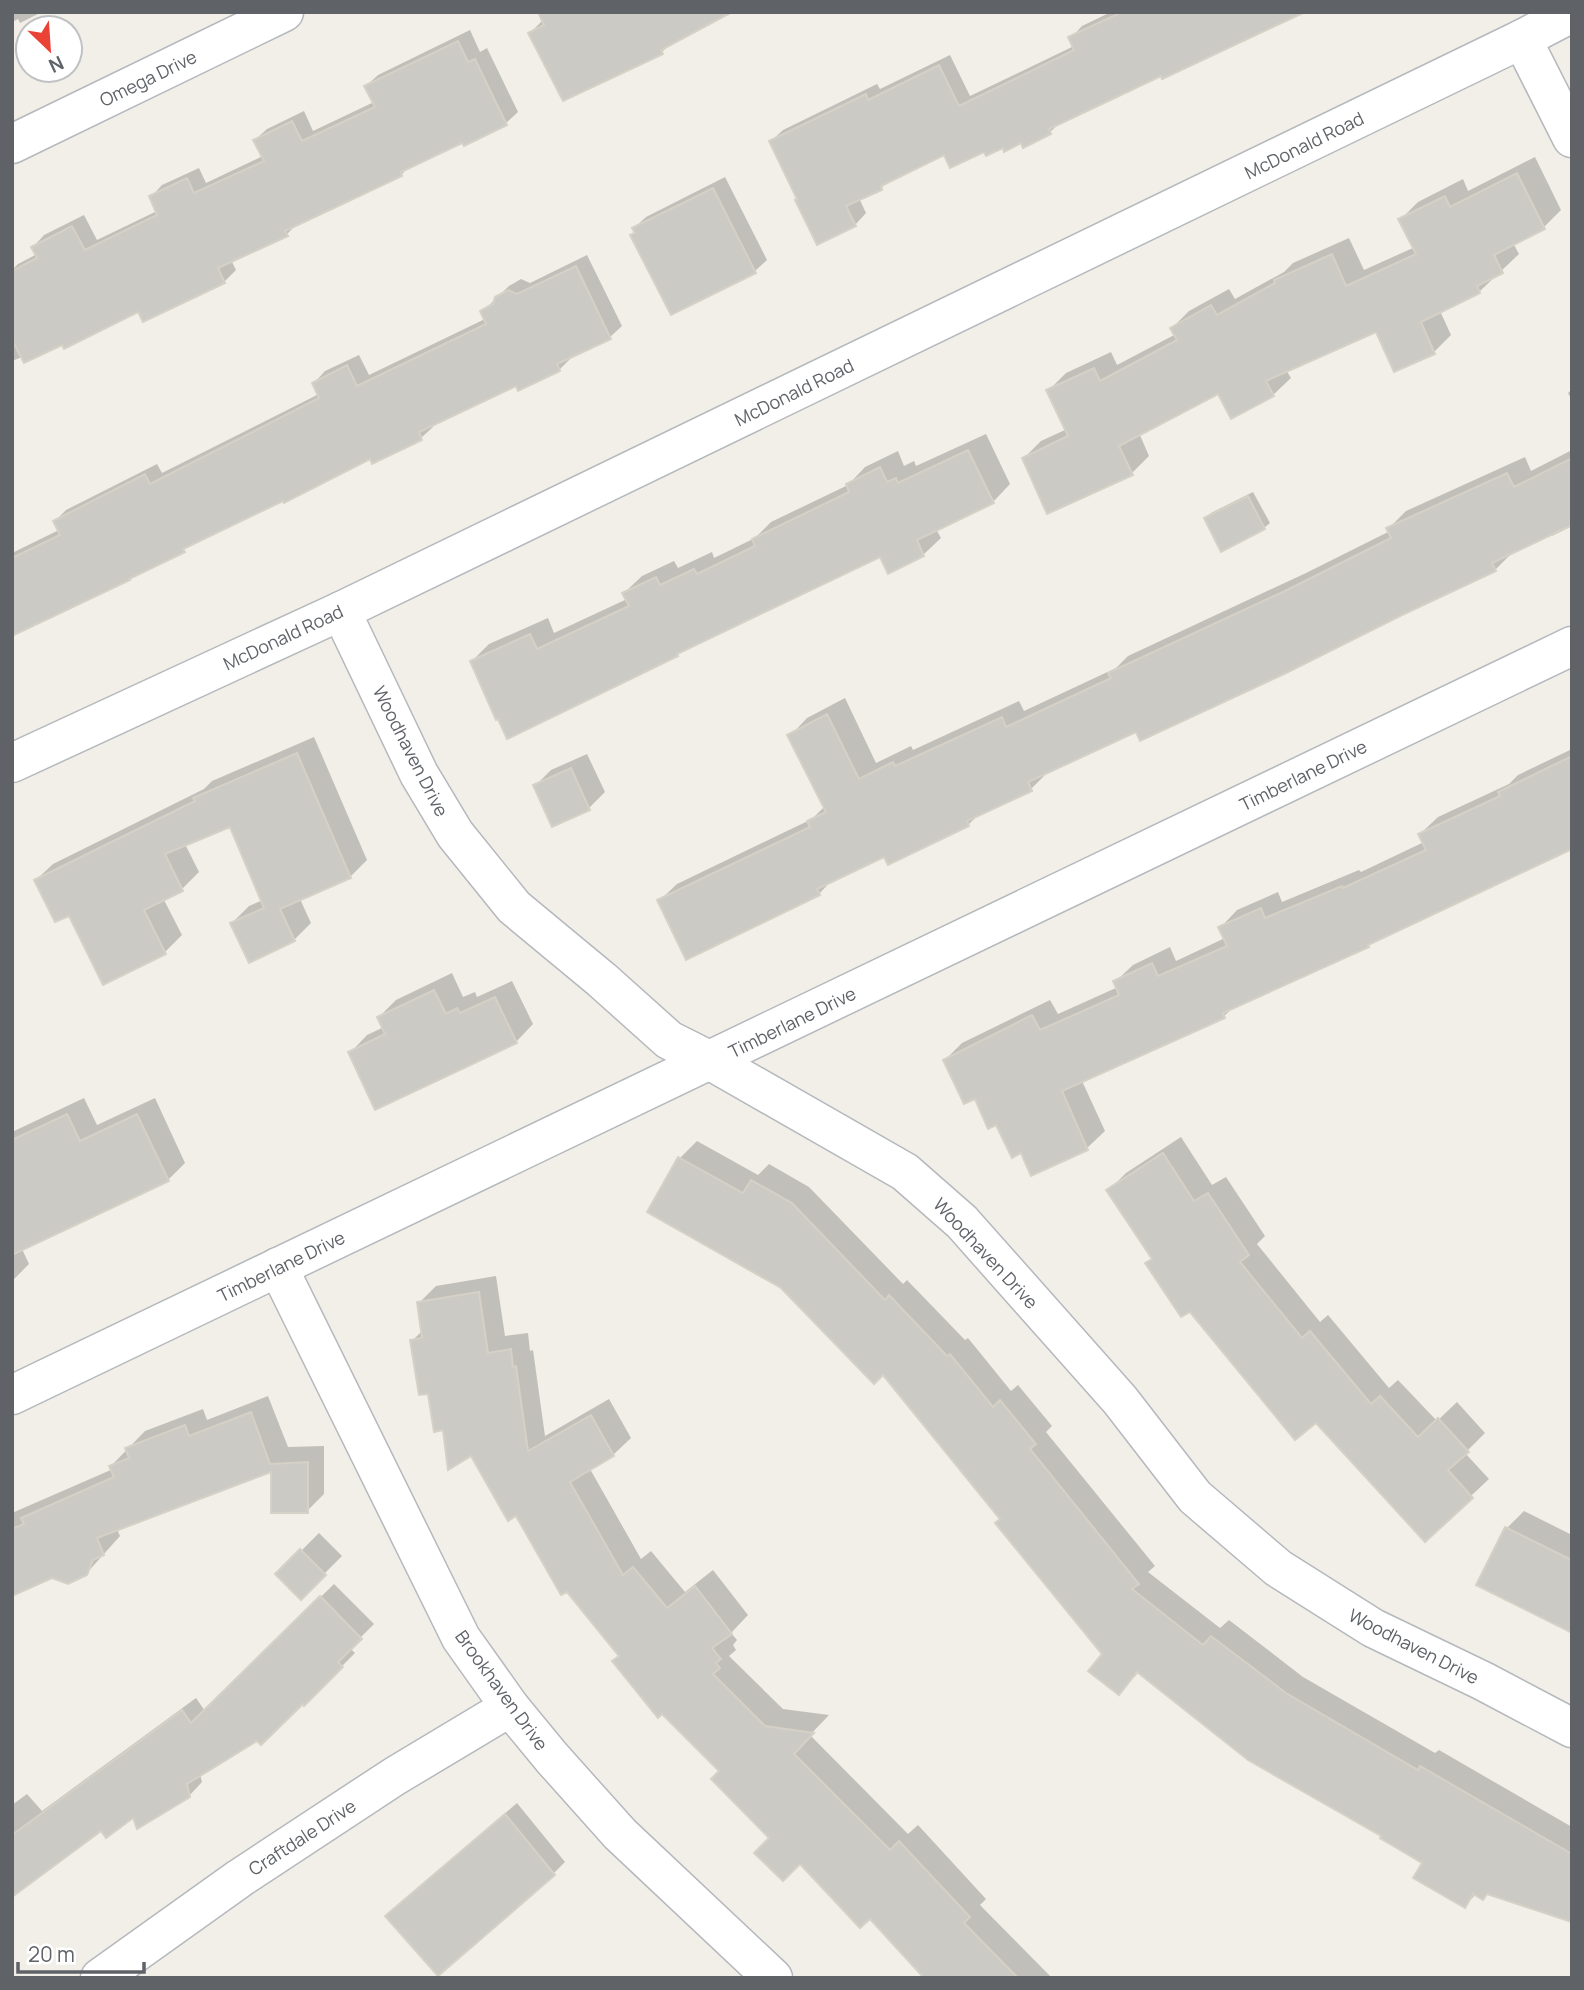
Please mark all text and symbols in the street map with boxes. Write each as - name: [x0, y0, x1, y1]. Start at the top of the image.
- north arrow: [14, 14, 84, 84]
- street label: Omega Drive: [96, 44, 200, 112]
- text: N: [45, 50, 68, 79]
- street label: McDonald Road: [1240, 106, 1368, 184]
- street label: McDonald Road: [730, 353, 858, 431]
- street label: McDonald Road: [219, 599, 347, 675]
- street label: Woodhaven Drive: [368, 682, 454, 820]
- street label: Timberlane Drive: [1235, 734, 1371, 816]
- street label: Timberlane Drive: [724, 981, 860, 1063]
- street label: Woodhaven Drive: [928, 1192, 1044, 1314]
- street label: Timberlane Drive: [213, 1225, 349, 1307]
- street label: Woodhaven Drive: [1345, 1603, 1483, 1689]
- street label: Brookhaven Drive: [450, 1625, 554, 1755]
- street label: Craftdale Drive: [244, 1793, 360, 1881]
- scale bar: [18, 1930, 144, 1974]
- text: 20 m: [28, 1940, 75, 1968]

